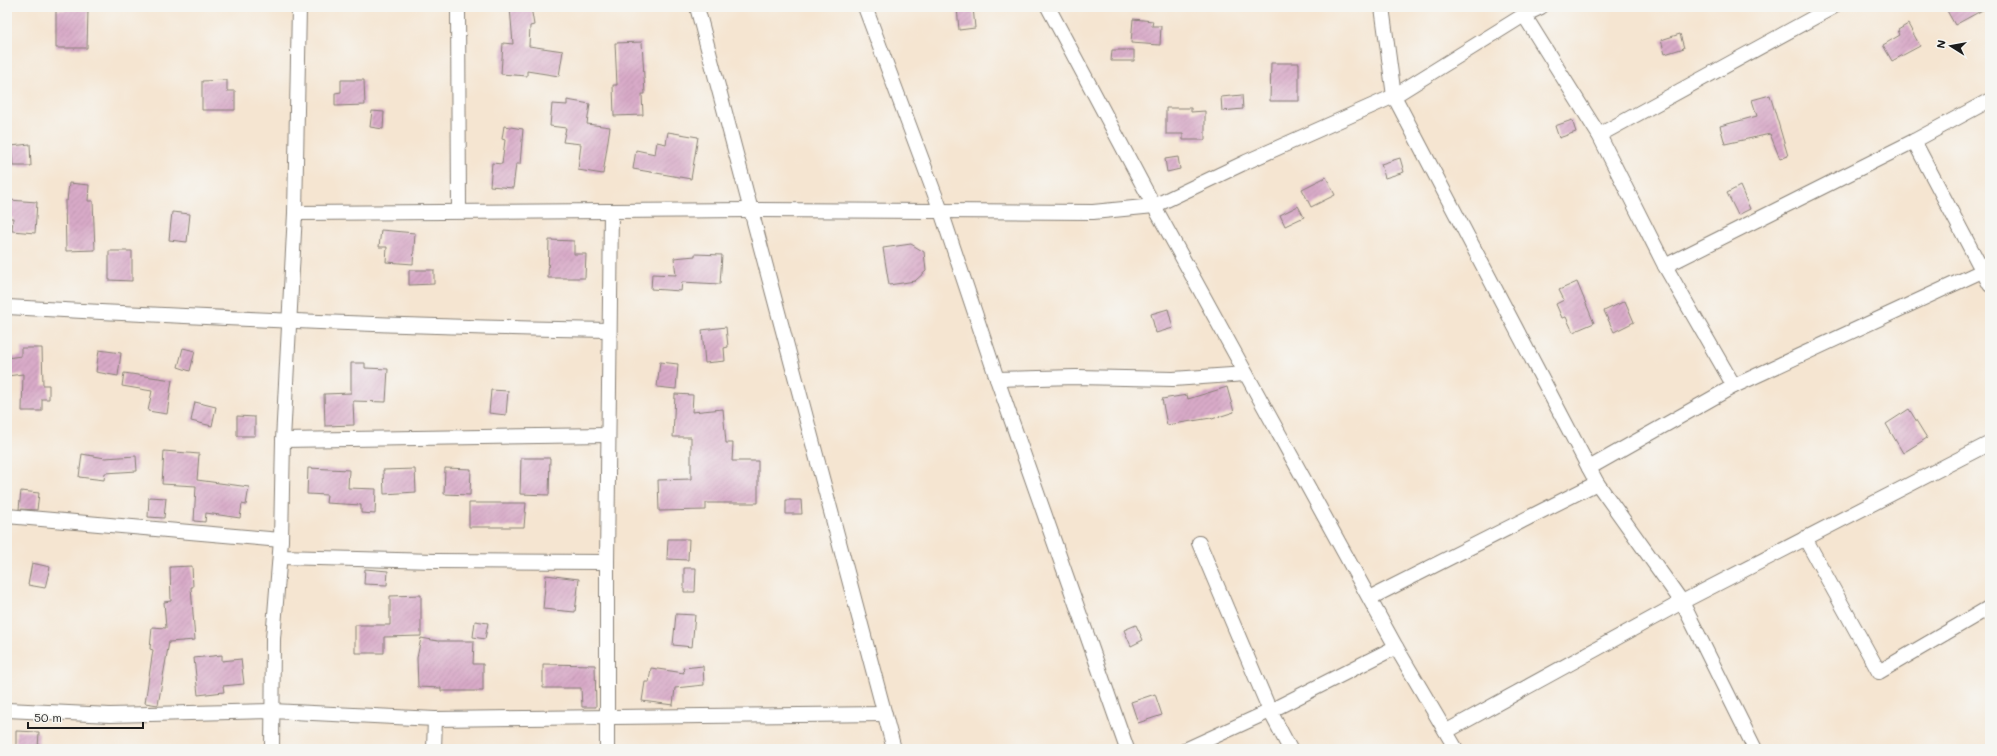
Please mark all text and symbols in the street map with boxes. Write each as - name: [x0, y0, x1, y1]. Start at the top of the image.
- north arrow: [1931, 26, 1971, 66]
- text: N: [1933, 38, 1949, 50]
- scale bar: [28, 704, 143, 730]
- text: 50 m: [34, 709, 62, 725]

